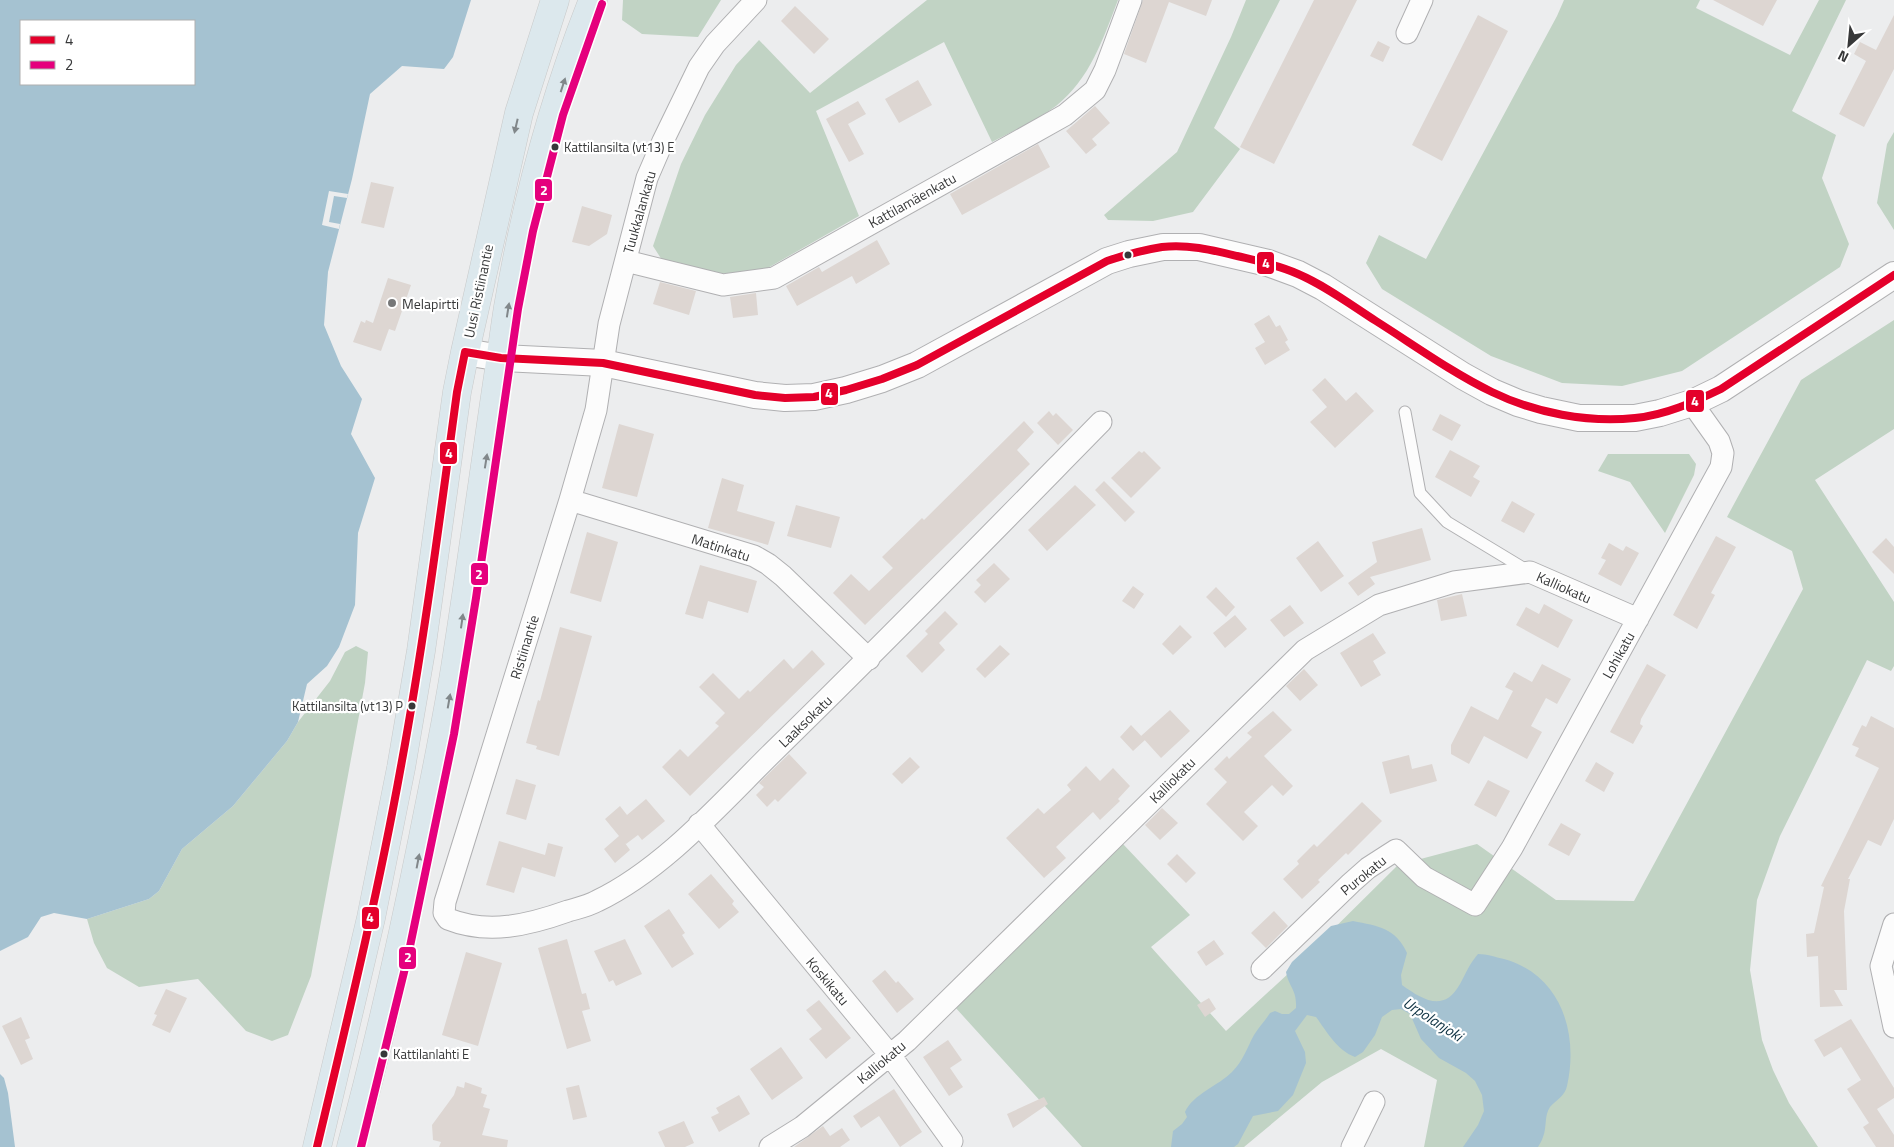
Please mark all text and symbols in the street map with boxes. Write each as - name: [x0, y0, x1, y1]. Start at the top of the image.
- legend: [20, 20, 195, 85]
- north arrow: [1824, 20, 1874, 70]
- text: 4: [65, 28, 73, 51]
- text: N: [1834, 45, 1852, 69]
- text: 2: [65, 53, 73, 76]
- one-way arrow: [560, 77, 568, 92]
- one-way arrow: [512, 119, 520, 134]
- place label: Kattilansilta (vt13) E: [564, 137, 674, 157]
- marker: Kattilansilta (vt13) E: [550, 142, 560, 152]
- street label: Kattilamäenkatu: [864, 167, 960, 233]
- street label: Tuukkalankatu: [617, 168, 661, 256]
- line badge: 2: [534, 178, 553, 202]
- text: 2: [540, 179, 548, 200]
- street label: Uusi Ristiinantie: [458, 242, 498, 340]
- unlabelled marker: [1123, 250, 1133, 260]
- line badge: 4: [1256, 251, 1275, 275]
- text: 4: [1262, 252, 1270, 273]
- place label: Melapirtti: [402, 293, 459, 314]
- marker: Melapirtti: [386, 297, 398, 309]
- one-way arrow: [504, 302, 512, 318]
- line badge: 4: [820, 382, 839, 406]
- text: 4: [825, 382, 833, 403]
- line badge: 4: [1685, 389, 1705, 413]
- text: 4: [1691, 390, 1699, 411]
- line badge: 4: [439, 441, 458, 465]
- text: 4: [445, 442, 453, 463]
- one-way arrow: [482, 452, 490, 468]
- street label: Matinkatu: [689, 528, 753, 566]
- line badge: 2: [470, 562, 489, 586]
- text: 2: [475, 563, 483, 584]
- street label: Kalliokatu: [1533, 566, 1595, 608]
- street label: Ristiinantie: [504, 612, 544, 682]
- one-way arrow: [458, 613, 466, 629]
- street label: Lohikatu: [1597, 628, 1639, 682]
- street label: Laaksokatu: [773, 690, 837, 752]
- one-way arrow: [445, 693, 453, 709]
- place label: Kattilansilta (vt13) P: [292, 696, 403, 716]
- marker: Kattilansilta (vt13) P: [407, 701, 417, 711]
- street label: Kalliokatu: [1144, 752, 1200, 808]
- street label: Purokatu: [1335, 850, 1391, 900]
- one-way arrow: [414, 853, 422, 869]
- line badge: 4: [361, 906, 380, 930]
- text: 4: [366, 906, 374, 927]
- line badge: 2: [398, 946, 417, 970]
- text: 2: [404, 946, 412, 967]
- street label: Koskikatu: [801, 952, 855, 1010]
- water label: Urpolanjoki: [1399, 991, 1469, 1048]
- street label: Kalliokatu: [852, 1035, 910, 1089]
- place label: Kattilanlahti E: [393, 1044, 469, 1064]
- marker: Kattilanlahti E: [379, 1049, 389, 1059]

